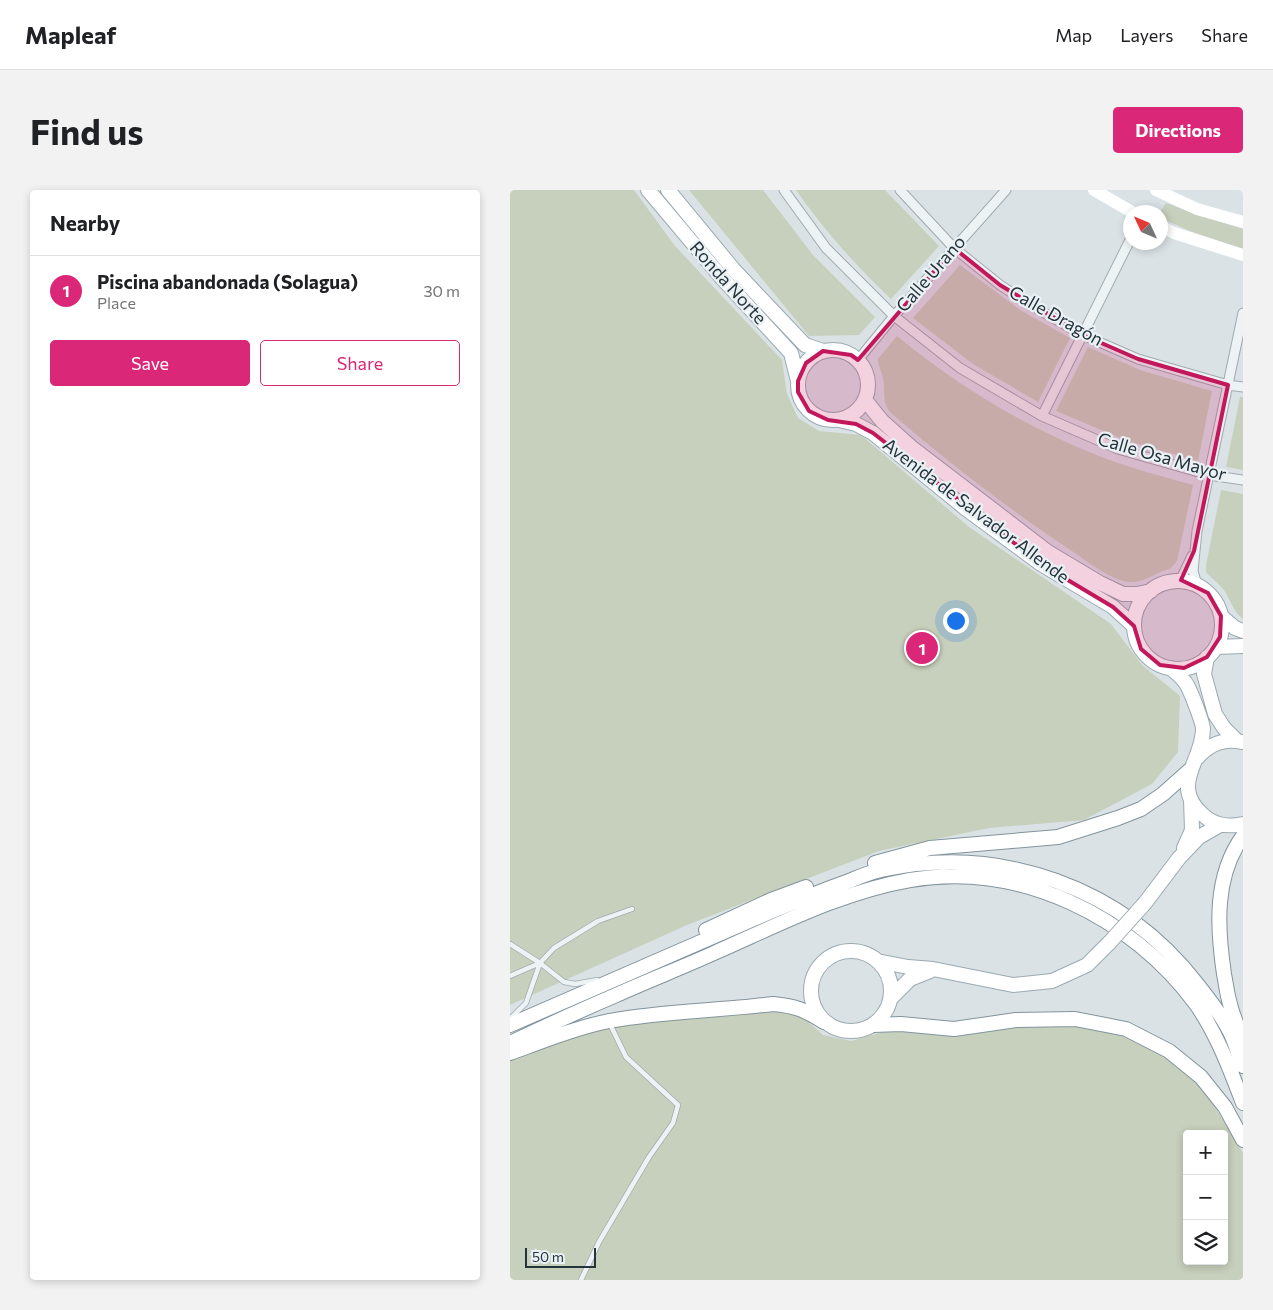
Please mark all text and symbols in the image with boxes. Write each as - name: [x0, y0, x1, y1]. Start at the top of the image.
- text: Mapleaf: [25, 20, 116, 49]
- text: Map: [1055, 24, 1092, 46]
- text: Layers: [1120, 24, 1173, 46]
- text: Share: [1201, 24, 1248, 46]
- button: Directions: [1113, 107, 1243, 153]
- text: Find us: [30, 109, 144, 152]
- north arrow: [1123, 205, 1168, 250]
- text: Nearby: [50, 210, 120, 235]
- street label: Calle Urano: [891, 230, 970, 316]
- street label: Ronda Norte: [686, 236, 772, 328]
- text: Piscina abandonada (Solagua): [97, 270, 358, 293]
- street label: Calle Dragón: [1006, 280, 1107, 350]
- text: 1: [62, 281, 70, 300]
- text: 30 m: [423, 281, 460, 300]
- text: Place: [97, 293, 136, 312]
- button: Save: [50, 340, 250, 386]
- button: Share: [260, 340, 460, 386]
- street label: Calle Osa Mayor: [1095, 427, 1229, 485]
- street label: Avenida de Salvador Allende: [879, 433, 1074, 588]
- your location: [943, 608, 969, 634]
- pin: 1: [906, 629, 938, 667]
- map controls: [1183, 1130, 1228, 1265]
- button: +: [1183, 1130, 1228, 1175]
- button: −: [1183, 1175, 1228, 1220]
- button: layers: [1183, 1220, 1228, 1265]
- scale bar: [525, 1245, 596, 1268]
- text: 50 m: [532, 1248, 564, 1265]

